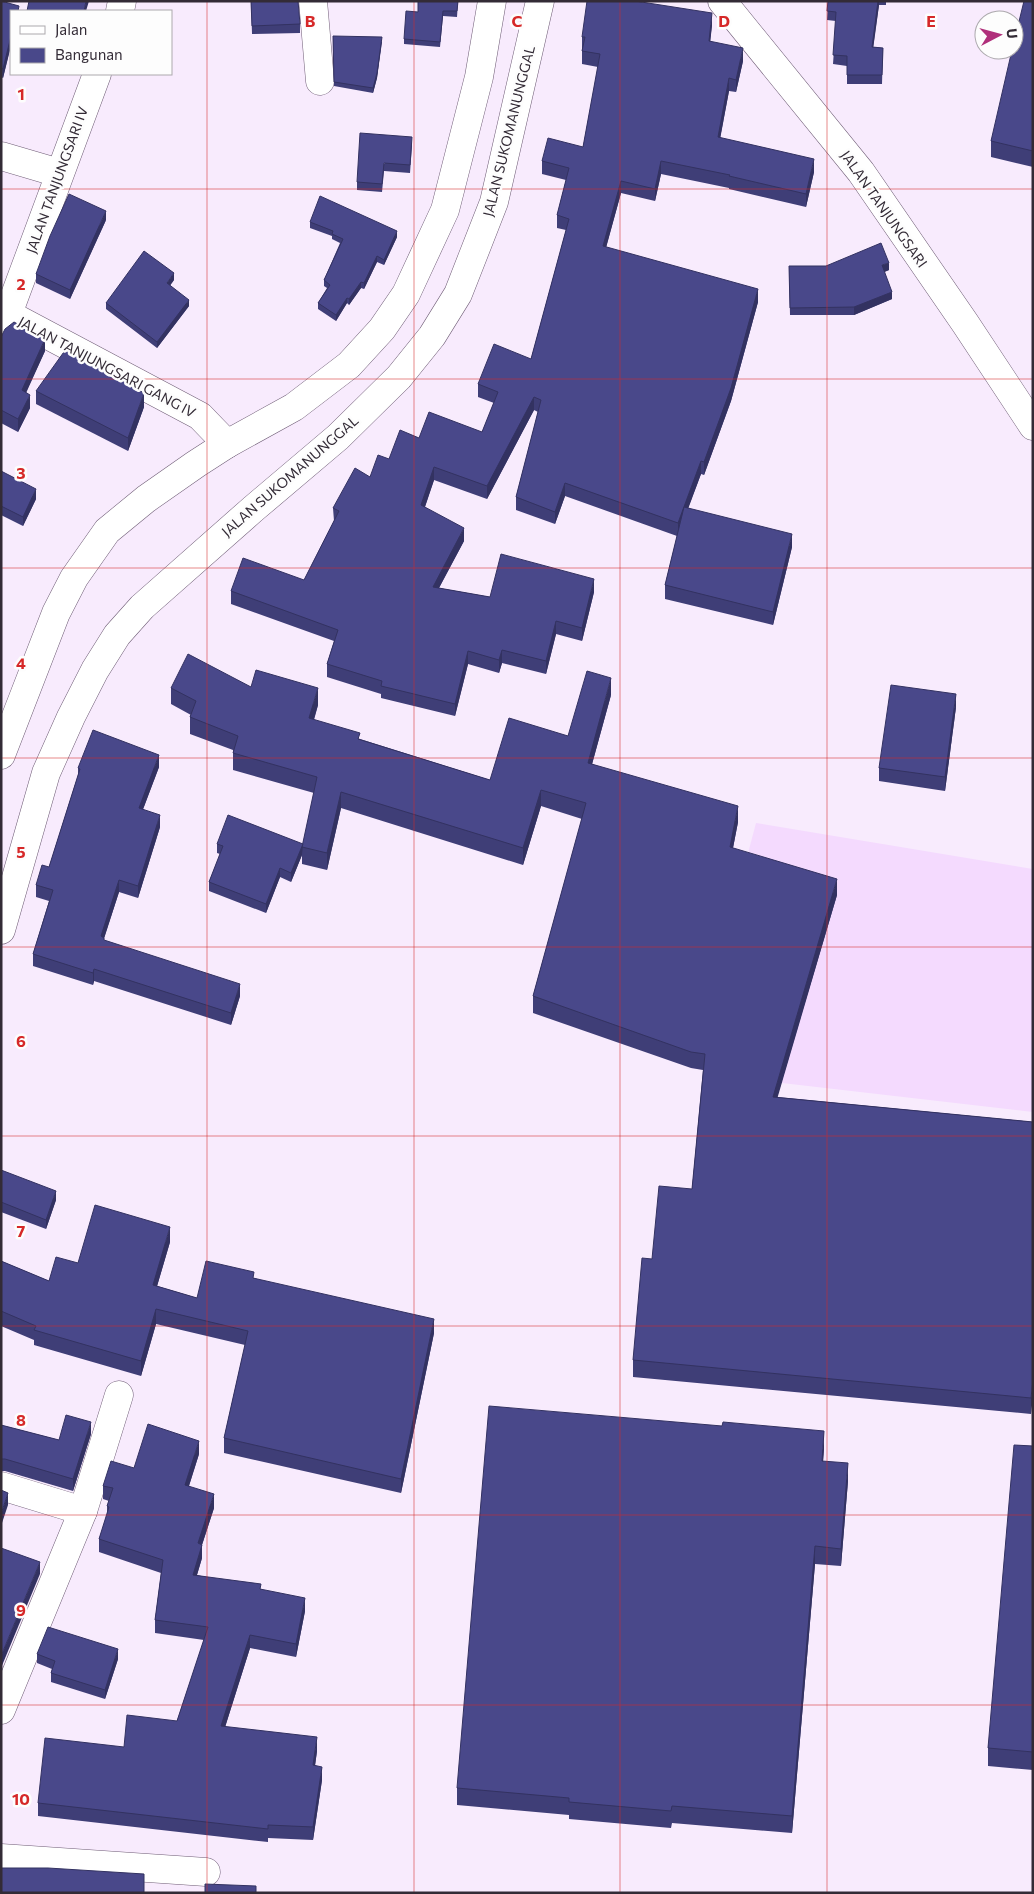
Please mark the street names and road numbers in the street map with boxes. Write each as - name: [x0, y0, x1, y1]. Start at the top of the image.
- street label: JALAN SUKOMANUNGGAL: [479, 44, 538, 218]
- street label: JALAN TANJUNGSARI IV: [22, 104, 91, 256]
- street label: JALAN TANJUNGSARI: [838, 147, 931, 270]
- street label: JALAN TANJUNGSARI GANG IV: [16, 312, 199, 421]
- street label: JALAN SUKOMANUNGGAL: [218, 412, 362, 540]

